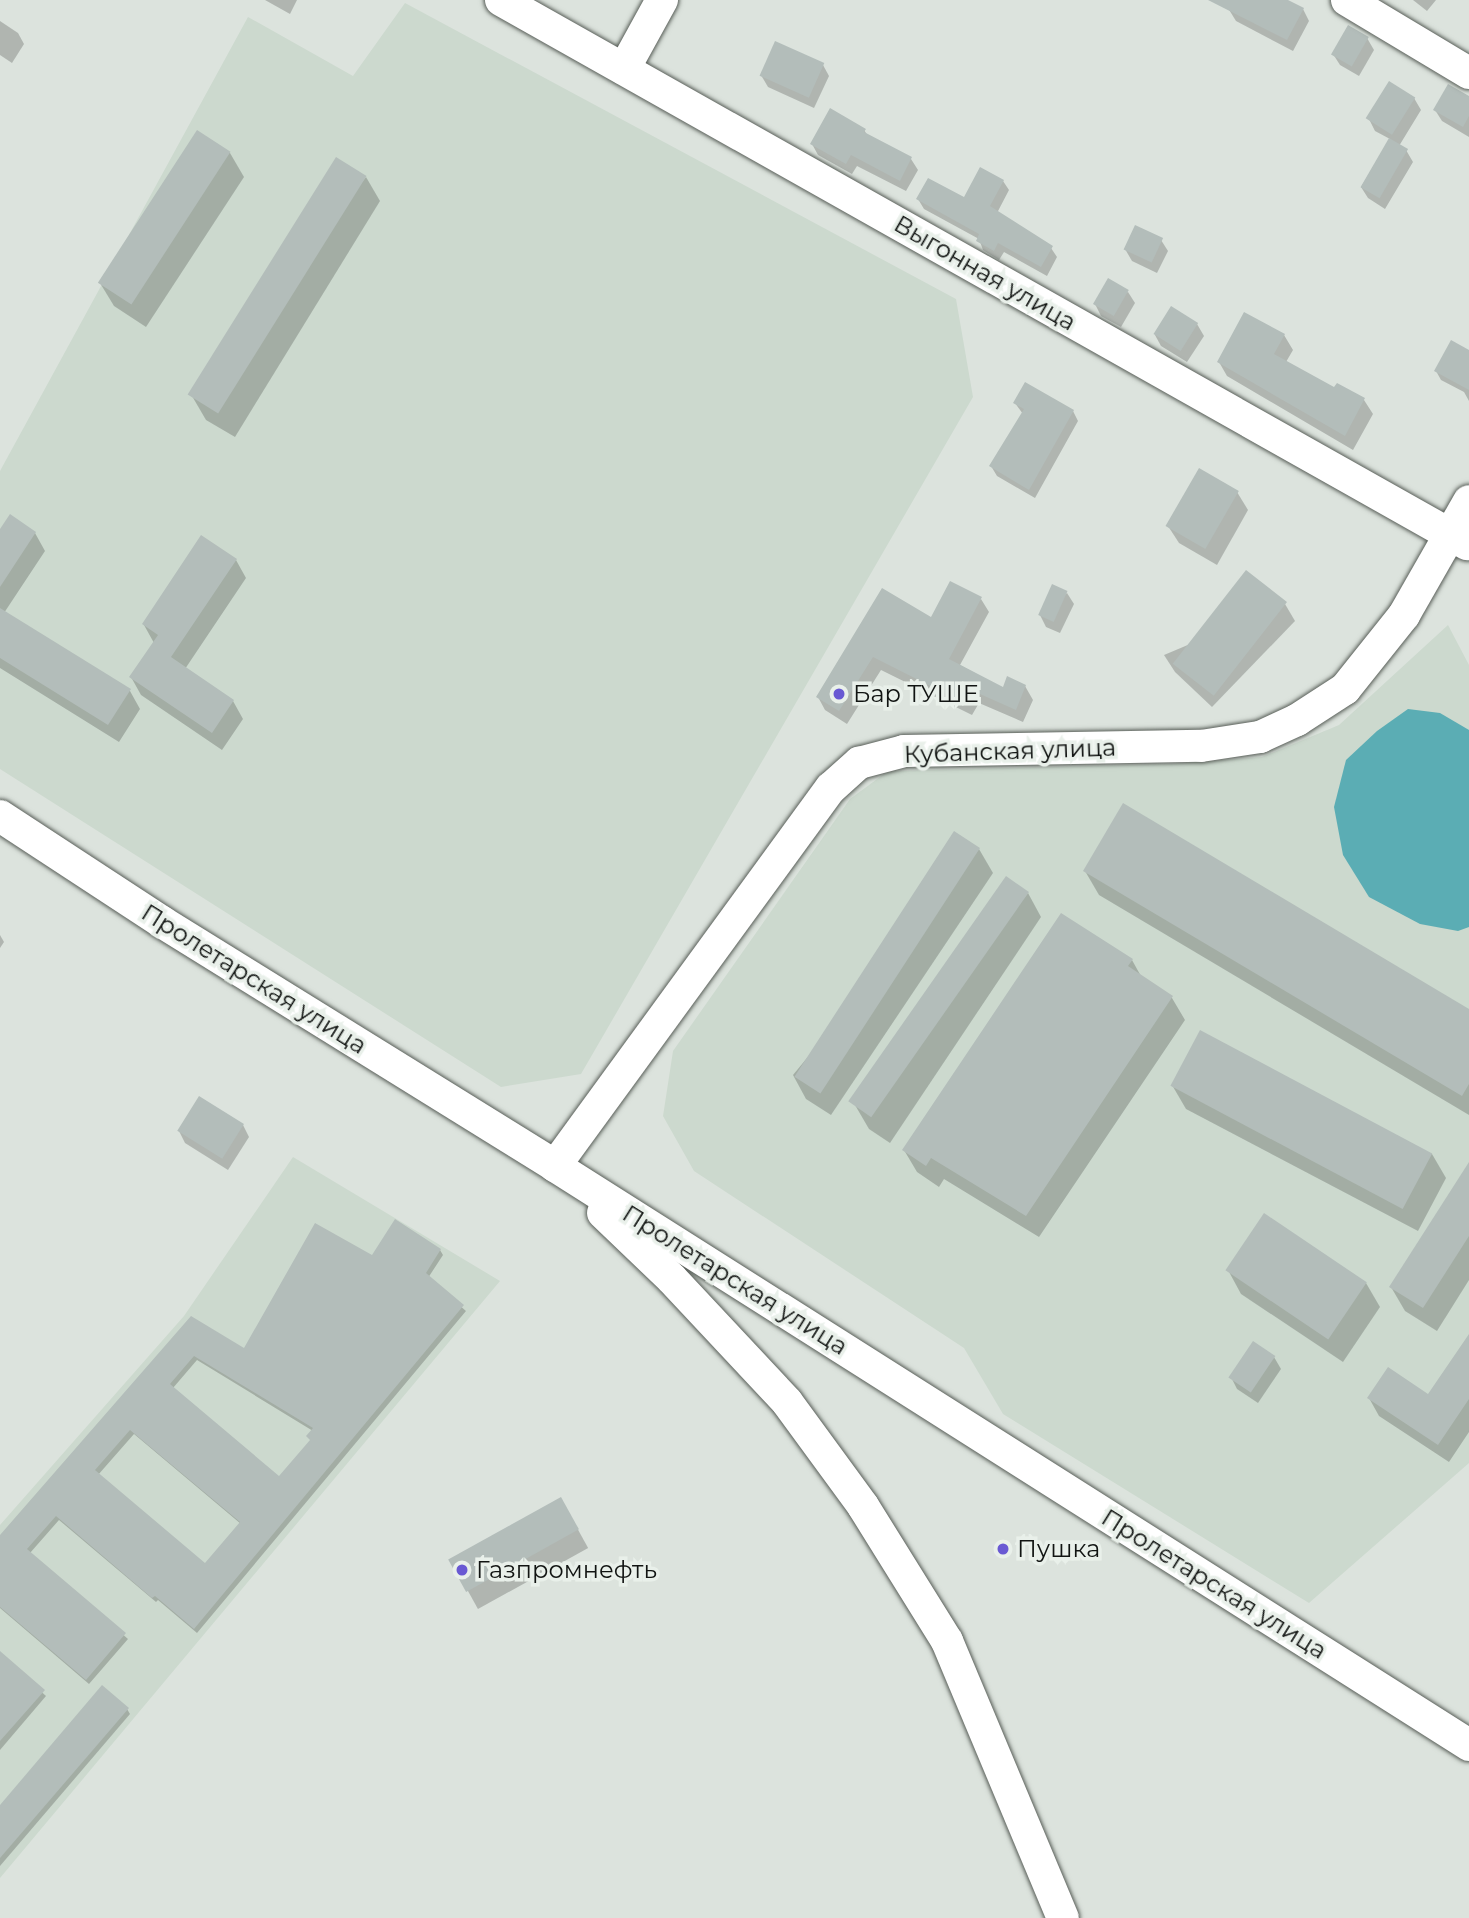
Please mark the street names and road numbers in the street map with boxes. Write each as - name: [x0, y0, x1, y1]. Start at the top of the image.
- street label: Выгонная улица: [889, 209, 1081, 337]
- street label: Кубанская улица: [903, 733, 1117, 769]
- street label: Пролетарская улица: [136, 898, 372, 1060]
- street label: Пролетарская улица: [617, 1199, 853, 1361]
- street label: Пролетарская улица: [1096, 1503, 1332, 1665]

